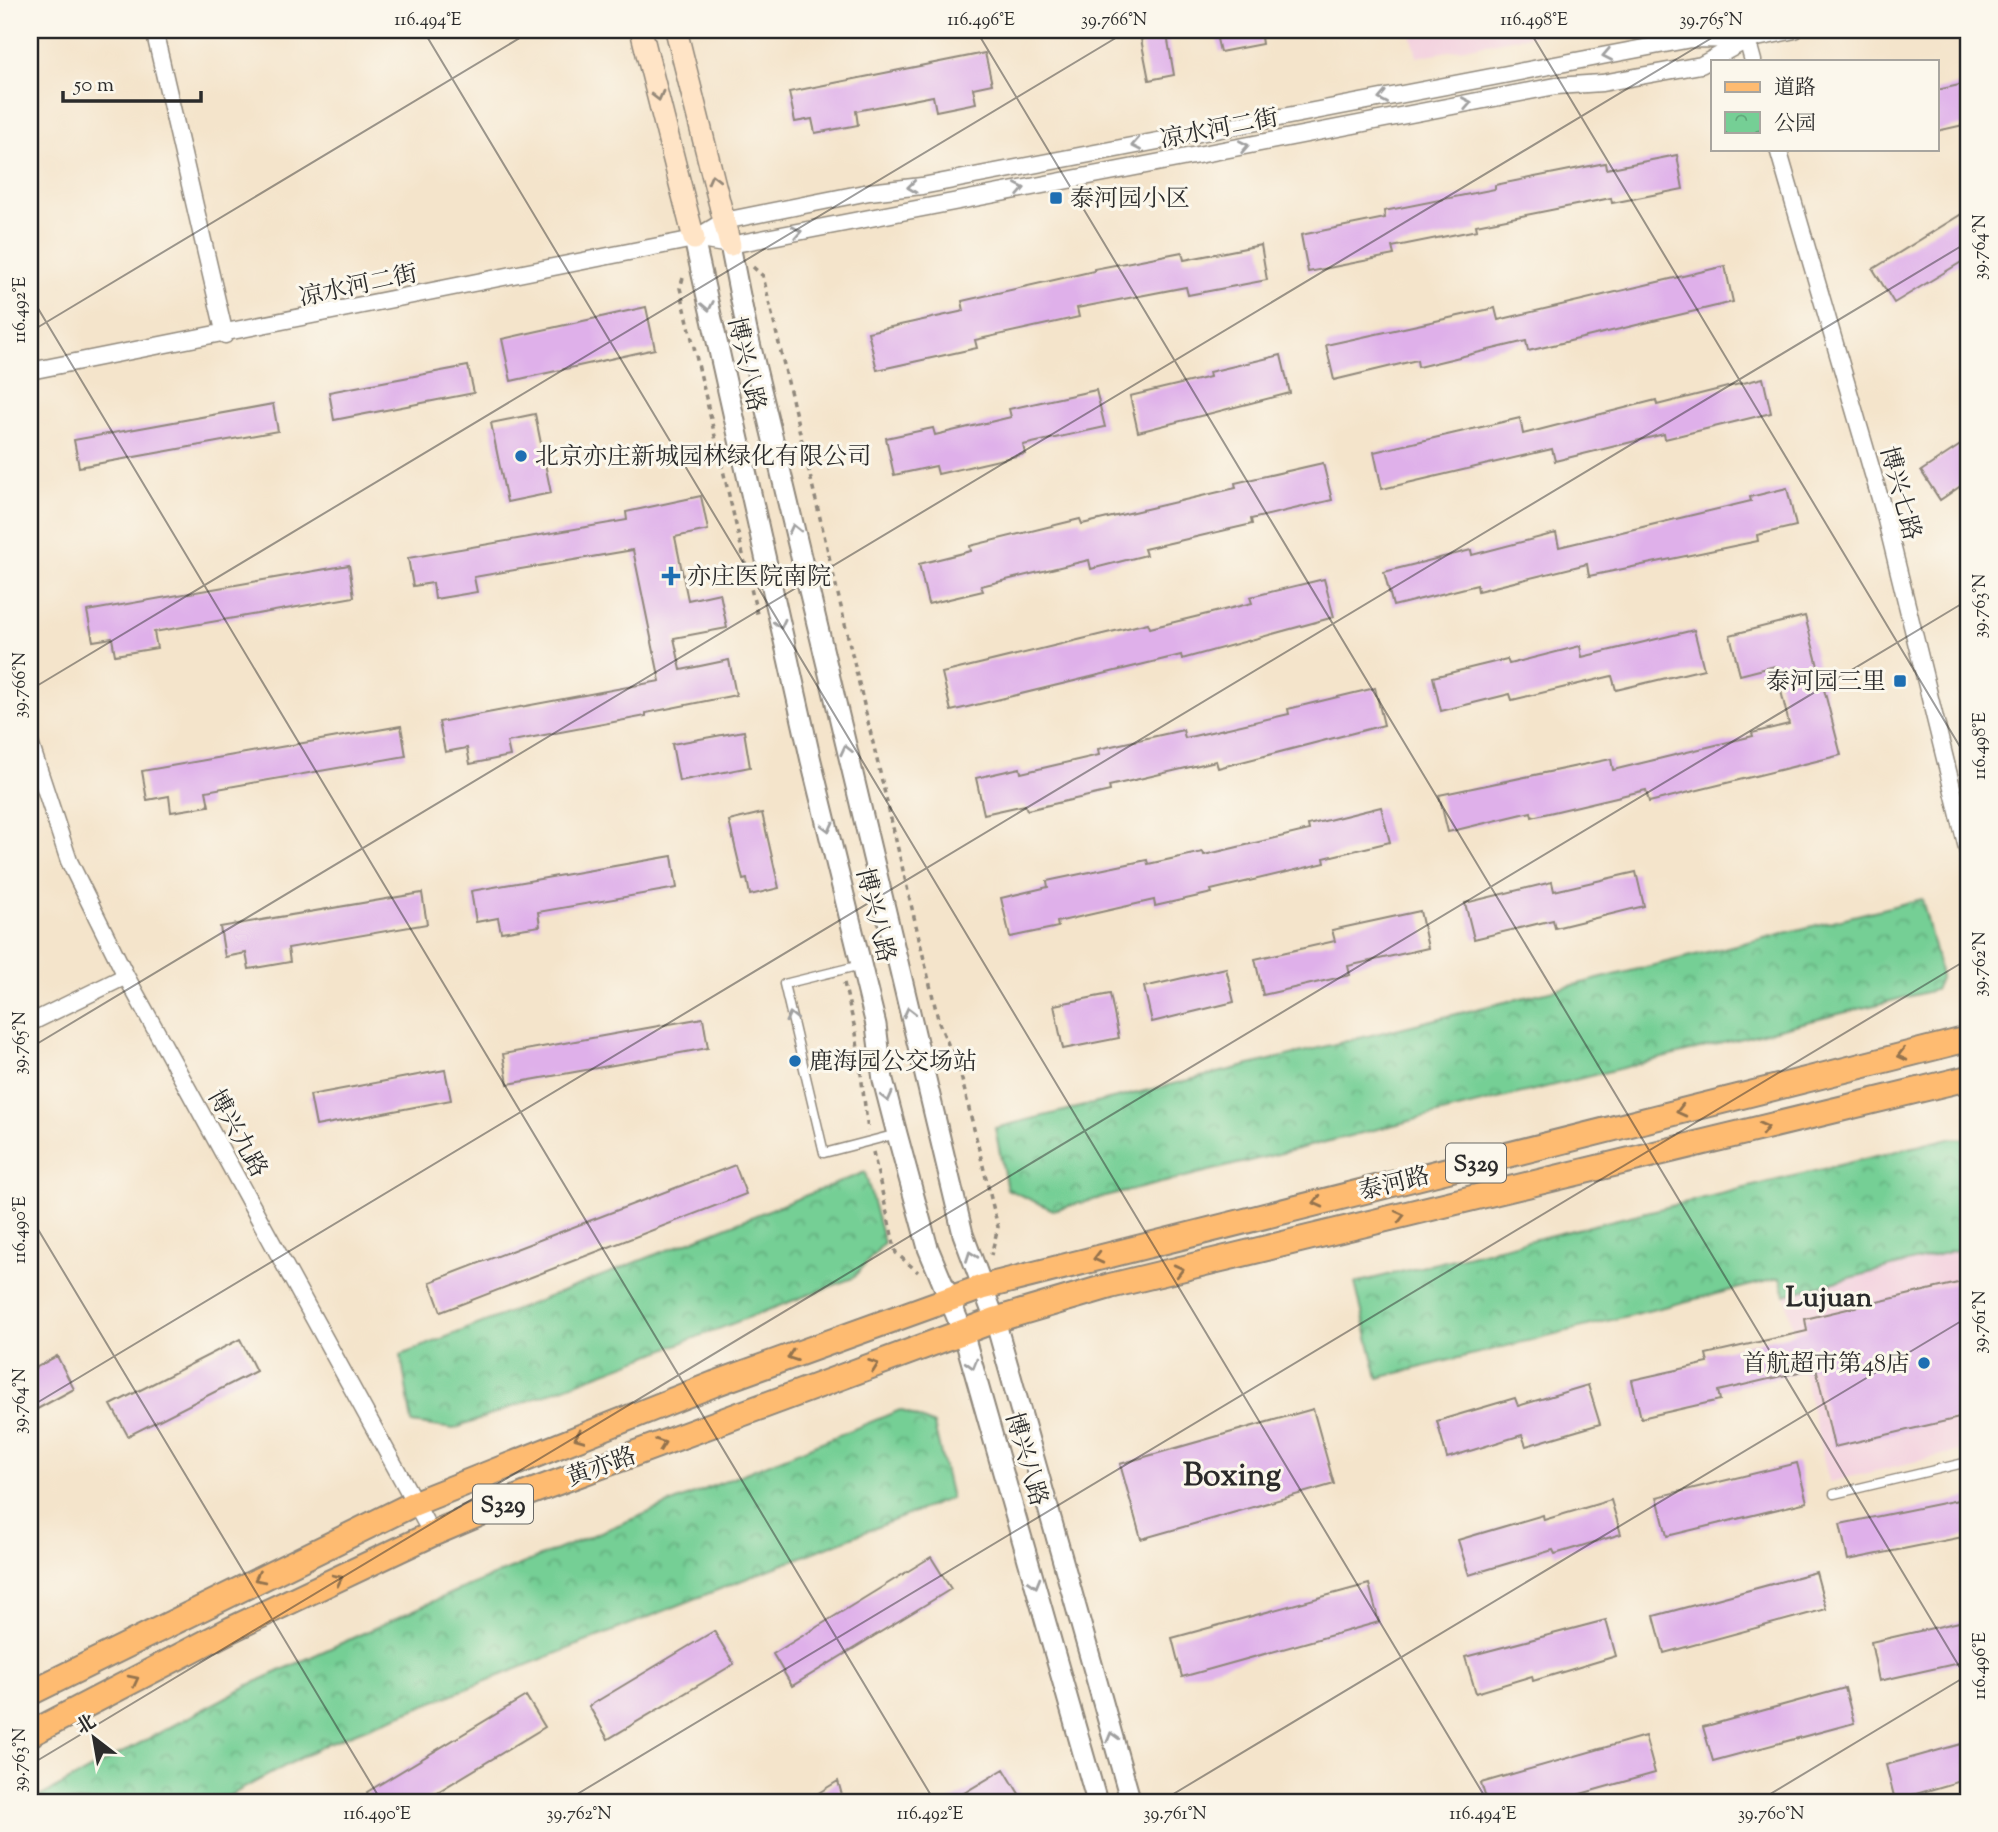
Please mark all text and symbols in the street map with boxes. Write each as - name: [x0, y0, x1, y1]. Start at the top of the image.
- text: 116.494°E: [394, 8, 462, 34]
- text: 116.496°E: [947, 8, 1015, 34]
- text: 39.766°N: [1081, 8, 1147, 34]
- text: 116.498°E: [1500, 8, 1568, 34]
- text: 39.765°N: [1679, 8, 1743, 34]
- one-way arrow: [1601, 47, 1613, 62]
- scale bar: [63, 60, 201, 104]
- legend: [1711, 60, 1938, 150]
- text: 50 m: [73, 71, 114, 101]
- text: 道路: [1774, 74, 1816, 104]
- one-way arrow: [650, 90, 664, 102]
- one-way arrow: [1377, 90, 1389, 105]
- one-way arrow: [1461, 97, 1473, 112]
- street label: 凉水河二街: [1157, 102, 1282, 158]
- text: 公园: [1774, 110, 1816, 140]
- one-way arrow: [1130, 137, 1142, 152]
- one-way arrow: [1238, 140, 1250, 155]
- one-way arrow: [707, 173, 721, 185]
- one-way arrow: [906, 180, 918, 195]
- one-way arrow: [1014, 183, 1026, 198]
- place label: 泰河园小区: [1070, 183, 1190, 217]
- marker: 泰河园小区: [1048, 190, 1064, 206]
- text: 39.764°N: [1968, 214, 1994, 280]
- one-way arrow: [791, 225, 803, 240]
- street label: 凉水河二街: [296, 258, 421, 316]
- text: 116.492°E: [8, 277, 34, 343]
- one-way arrow: [699, 300, 714, 312]
- street label: 博兴八路: [718, 314, 772, 415]
- place label: 北京亦庄新城园林绿化有限公司: [535, 441, 871, 475]
- street label: 博兴七路: [1870, 443, 1928, 544]
- marker: 北京亦庄新城园林绿化有限公司: [513, 448, 529, 464]
- one-way arrow: [788, 523, 802, 535]
- place label: 亦庄医院南院: [687, 561, 831, 595]
- marker: 亦庄医院南院: [661, 566, 681, 586]
- text: 39.763°N: [1968, 574, 1994, 638]
- one-way arrow: [772, 618, 786, 630]
- text: 39.766°N: [8, 652, 34, 718]
- place label: 泰河园三里: [1766, 666, 1886, 700]
- marker: 泰河园三里: [1892, 673, 1908, 689]
- text: 116.498°E: [1968, 712, 1994, 780]
- one-way arrow: [840, 744, 855, 756]
- one-way arrow: [820, 821, 834, 833]
- street label: 博兴八路: [846, 865, 902, 966]
- text: 39.762°N: [1968, 931, 1994, 997]
- one-way arrow: [903, 1006, 918, 1018]
- text: 39.765°N: [8, 1011, 34, 1075]
- one-way arrow: [785, 1011, 800, 1023]
- place label: 鹿海园公交场站: [809, 1046, 977, 1080]
- one-way arrow: [1896, 1047, 1908, 1061]
- marker: 鹿海园公交场站: [787, 1053, 803, 1069]
- street label: 博兴九路: [198, 1084, 274, 1184]
- one-way arrow: [879, 1091, 893, 1103]
- one-way arrow: [1676, 1103, 1688, 1117]
- one-way arrow: [1758, 1122, 1770, 1136]
- road number: S329: [1446, 1144, 1506, 1182]
- street label: 泰河路: [1355, 1160, 1434, 1210]
- one-way arrow: [1312, 1194, 1324, 1208]
- text: 116.490°E: [8, 1196, 34, 1264]
- one-way arrow: [1394, 1210, 1406, 1224]
- one-way arrow: [966, 1250, 980, 1262]
- one-way arrow: [1092, 1250, 1104, 1264]
- one-way arrow: [1173, 1264, 1185, 1278]
- district label: Lujuan: [1786, 1279, 1873, 1319]
- text: 39.761°N: [1968, 1290, 1994, 1354]
- one-way arrow: [786, 1348, 798, 1362]
- place label: 首航超市第48店: [1742, 1348, 1910, 1382]
- marker: 首航超市第48店: [1916, 1355, 1932, 1371]
- one-way arrow: [964, 1358, 979, 1370]
- one-way arrow: [867, 1359, 879, 1373]
- text: 39.764°N: [8, 1368, 34, 1434]
- street label: 博兴八路: [996, 1409, 1055, 1510]
- one-way arrow: [574, 1428, 586, 1442]
- one-way arrow: [654, 1439, 666, 1453]
- street label: 黄亦路: [562, 1440, 641, 1496]
- district label: Boxing: [1183, 1454, 1281, 1500]
- road number: S329: [473, 1484, 533, 1524]
- one-way arrow: [254, 1570, 266, 1584]
- one-way arrow: [331, 1573, 343, 1587]
- one-way arrow: [1026, 1576, 1041, 1588]
- text: 116.496°E: [1968, 1632, 1994, 1700]
- one-way arrow: [127, 1675, 139, 1688]
- north arrow: [60, 1702, 130, 1772]
- text: 北: [71, 1709, 102, 1742]
- text: 39.763°N: [8, 1728, 34, 1792]
- one-way arrow: [1106, 1731, 1121, 1743]
- text: 116.490°E: [343, 1802, 411, 1828]
- text: 39.762°N: [546, 1802, 612, 1828]
- text: 116.492°E: [897, 1802, 963, 1828]
- text: 39.761°N: [1143, 1802, 1207, 1828]
- text: 116.494°E: [1449, 1802, 1517, 1828]
- text: 39.760°N: [1738, 1802, 1804, 1828]

